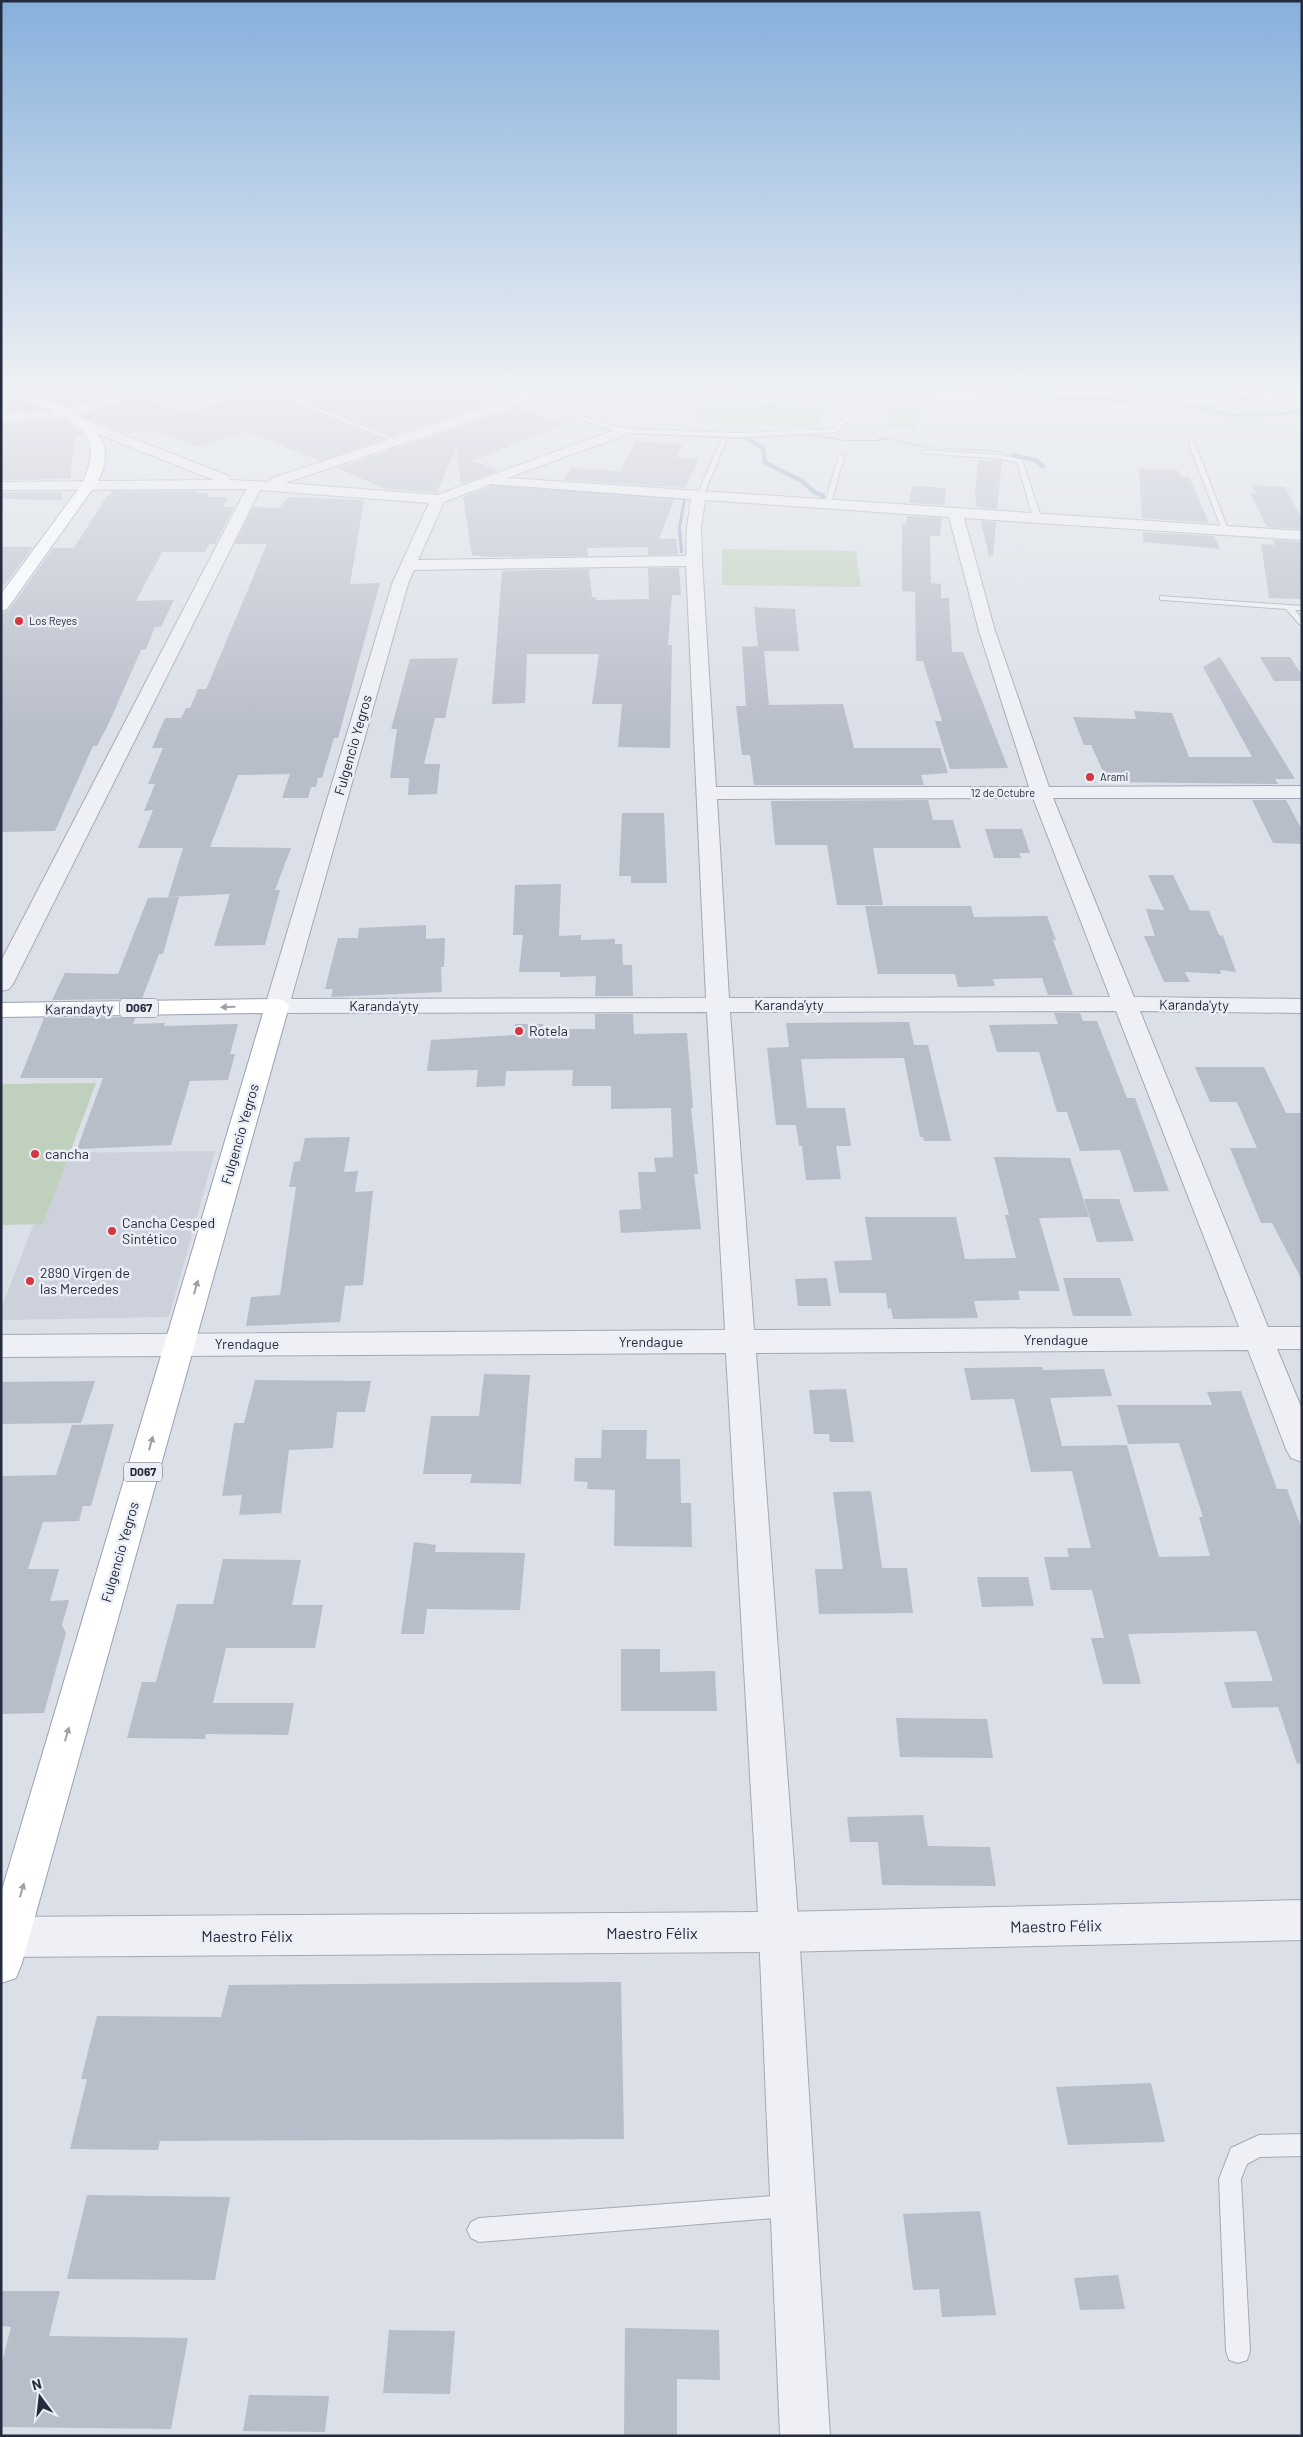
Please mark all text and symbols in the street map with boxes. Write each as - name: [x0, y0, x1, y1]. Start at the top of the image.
- place label: Los Reyes: [29, 614, 77, 627]
- marker: Los Reyes: [13, 615, 25, 627]
- street label: Fulgencio Yegros: [330, 692, 375, 797]
- place label: Arami: [1100, 770, 1128, 783]
- marker: Arami: [1084, 771, 1096, 783]
- street label: 12 de Octubre: [971, 786, 1035, 799]
- street label: Karanda'yty: [1159, 995, 1230, 1014]
- street label: Karanda'yty: [754, 996, 824, 1013]
- street label: Karanda'yty: [349, 997, 419, 1014]
- road number: D067: [120, 998, 158, 1018]
- street label: Karandayty: [45, 999, 114, 1018]
- one-way arrow: [220, 1003, 236, 1011]
- place label: Rotela: [529, 1022, 568, 1039]
- marker: Rotela: [513, 1025, 525, 1037]
- street label: Fulgencio Yegros: [217, 1081, 262, 1186]
- place label: cancha: [45, 1145, 89, 1162]
- marker: cancha: [29, 1148, 41, 1160]
- place label: Cancha Cesped Sintético: [122, 1214, 215, 1247]
- marker: Cancha Cesped Sintético: [106, 1225, 118, 1237]
- place label: 2890 Virgen de las Mercedes: [40, 1264, 130, 1297]
- marker: 2890 Virgen de las Mercedes: [24, 1275, 36, 1287]
- one-way arrow: [192, 1280, 200, 1295]
- street label: Yrendague: [1024, 1331, 1088, 1348]
- street label: Yrendague: [619, 1333, 683, 1350]
- street label: Yrendague: [215, 1335, 279, 1352]
- one-way arrow: [147, 1436, 155, 1451]
- road number: D067: [124, 1462, 162, 1481]
- street label: Fulgencio Yegros: [97, 1499, 142, 1604]
- one-way arrow: [63, 1726, 71, 1742]
- one-way arrow: [18, 1883, 26, 1898]
- street label: Maestro Félix: [1010, 1915, 1102, 1936]
- street label: Maestro Félix: [606, 1923, 698, 1942]
- street label: Maestro Félix: [201, 1926, 293, 1945]
- north arrow: [15, 2372, 65, 2422]
- text: N: [30, 2375, 43, 2393]

